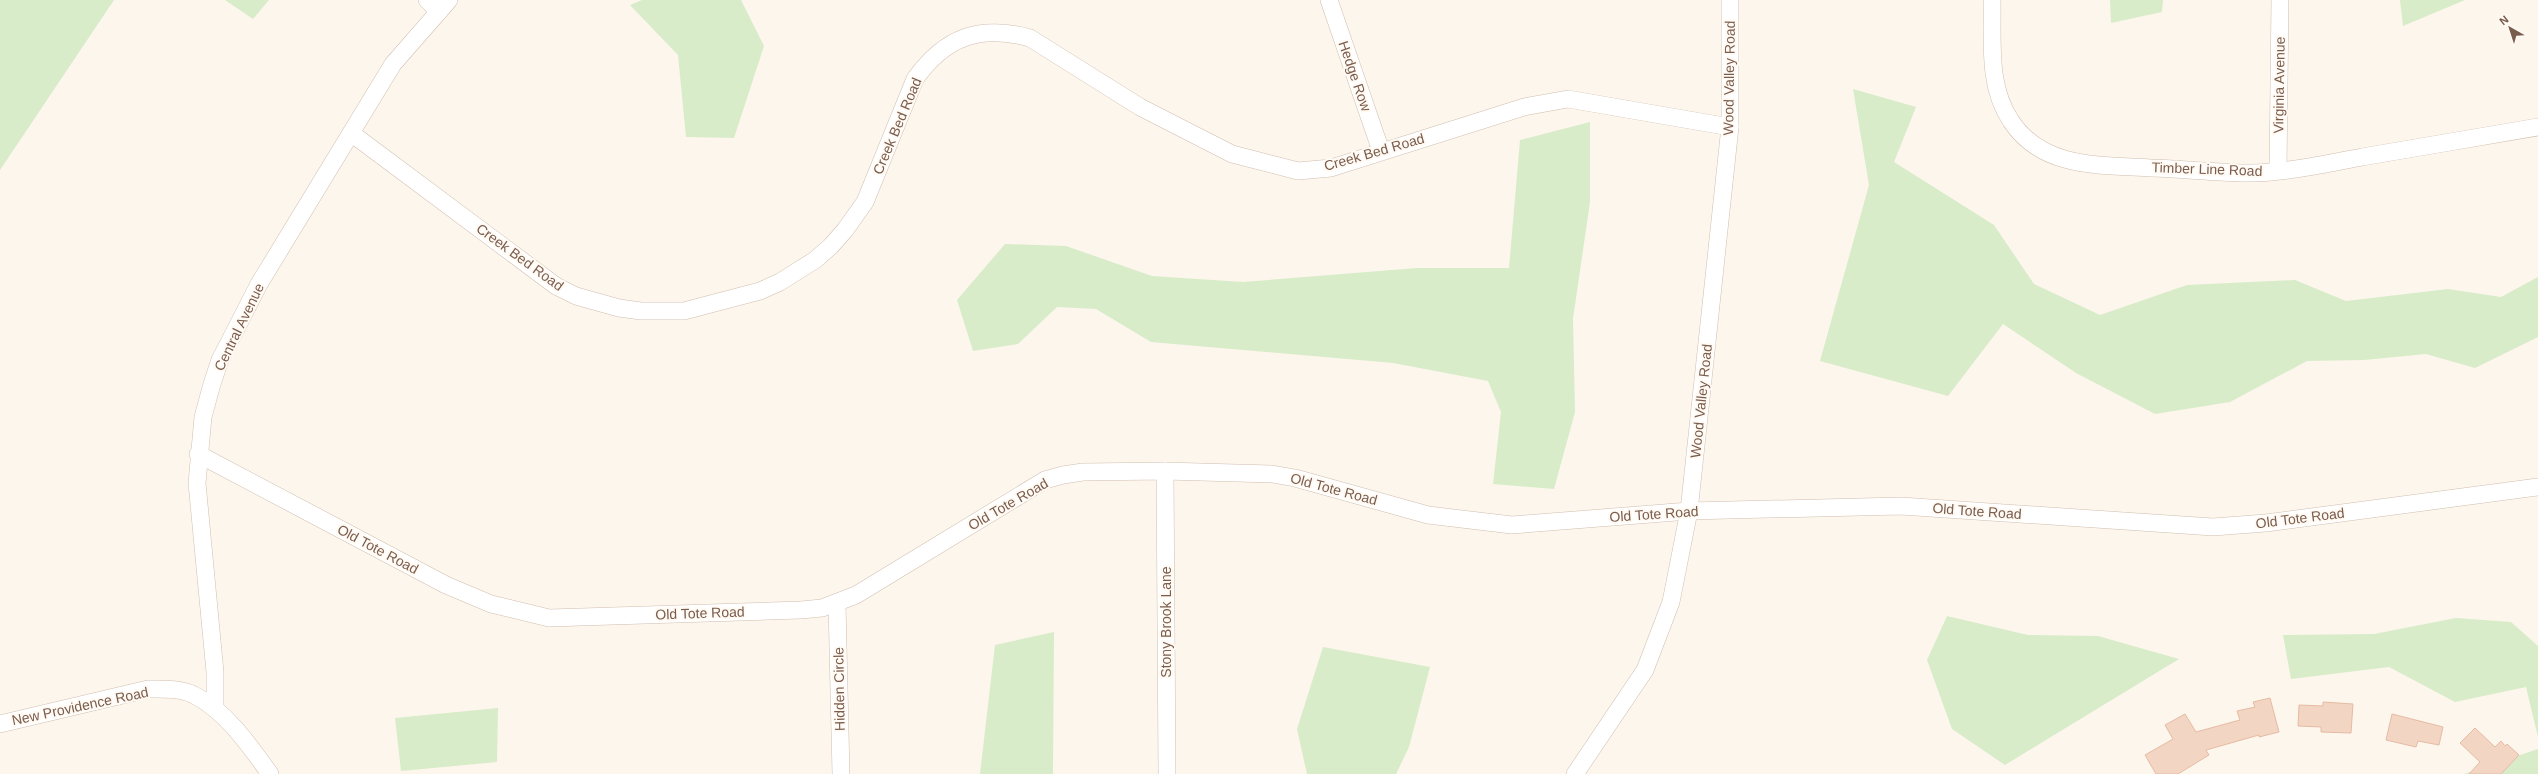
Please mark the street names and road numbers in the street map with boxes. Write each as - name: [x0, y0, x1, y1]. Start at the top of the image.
- street label: Wood Valley Road: [1720, 21, 1738, 135]
- street label: Virginia Avenue: [2270, 36, 2288, 134]
- street label: Hedge Row: [1336, 39, 1375, 114]
- street label: Creek Bed Road: [869, 75, 925, 177]
- street label: Creek Bed Road: [1322, 130, 1426, 174]
- street label: Timber Line Road: [2151, 159, 2263, 179]
- street label: Creek Bed Road: [473, 220, 567, 294]
- street label: Central Avenue: [211, 280, 267, 373]
- street label: Wood Valley Road: [1687, 343, 1715, 459]
- street label: Old Tote Road: [1289, 470, 1379, 508]
- street label: Old Tote Road: [965, 475, 1051, 533]
- street label: Old Tote Road: [1932, 500, 2022, 522]
- street label: Old Tote Road: [1609, 503, 1699, 525]
- street label: Old Tote Road: [2255, 505, 2345, 531]
- street label: Old Tote Road: [335, 521, 421, 577]
- street label: Stony Brook Lane: [1158, 566, 1174, 678]
- street label: Old Tote Road: [655, 603, 745, 623]
- street label: Hidden Circle: [830, 647, 848, 731]
- street label: New Providence Road: [10, 684, 150, 728]

